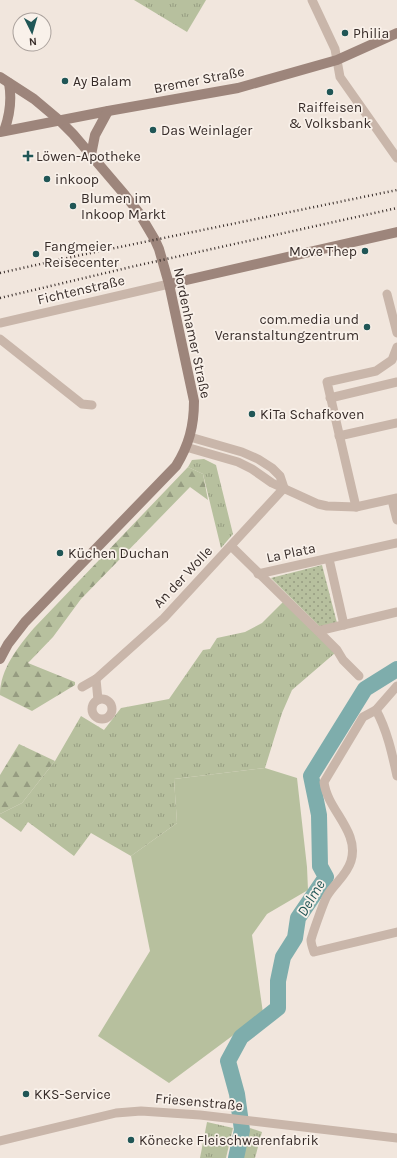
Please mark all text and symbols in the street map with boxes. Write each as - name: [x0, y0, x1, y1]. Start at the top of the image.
- north arrow: [12, 12, 52, 52]
- place label: Philia: [353, 25, 389, 42]
- marker: Philia: [340, 28, 350, 38]
- text: N: [28, 35, 37, 48]
- street label: Bremer Straße: [152, 63, 246, 97]
- place label: Ay Balam: [73, 73, 132, 90]
- marker: Ay Balam: [60, 76, 70, 86]
- marker: Raiffeisen & Volksbank: [325, 87, 335, 97]
- place label: Raiffeisen & Volksbank: [289, 99, 371, 132]
- place label: Das Weinlager: [161, 122, 253, 139]
- marker: Das Weinlager: [148, 125, 158, 135]
- place label: Löwen-Apotheke: [36, 148, 141, 165]
- marker: Löwen-Apotheke: [23, 151, 33, 161]
- place label: inkoop: [55, 171, 99, 188]
- marker: inkoop: [42, 174, 52, 184]
- place label: Blumen im Inkoop Markt: [81, 190, 166, 223]
- marker: Blumen im Inkoop Markt: [68, 201, 78, 211]
- place label: Fangmeier Reisecenter: [44, 238, 120, 271]
- place label: Move Thep: [289, 243, 357, 260]
- marker: Move Thep: [360, 246, 370, 256]
- marker: Fangmeier Reisecenter: [31, 249, 41, 259]
- street label: Nordenhamer Straße: [170, 266, 214, 400]
- street label: Fichtenstraße: [36, 272, 126, 308]
- place label: com.media und Veranstaltungzentrum: [215, 311, 359, 344]
- marker: com.media und Veranstaltungzentrum: [362, 322, 372, 332]
- place label: KiTa Schafkoven: [260, 406, 364, 423]
- marker: KiTa Schafkoven: [247, 409, 257, 419]
- street label: La Plata: [265, 539, 317, 567]
- street label: An der Wolle: [150, 543, 216, 611]
- place label: Küchen Duchan: [68, 545, 169, 562]
- marker: Küchen Duchan: [55, 548, 65, 558]
- water label: Delme: [293, 877, 329, 919]
- place label: KKS-Service: [34, 1086, 111, 1103]
- marker: KKS-Service: [21, 1089, 31, 1099]
- street label: Friesenstraße: [154, 1090, 244, 1114]
- place label: Könecke Fleischwarenfabrik: [139, 1132, 319, 1149]
- marker: Könecke Fleischwarenfabrik: [126, 1135, 136, 1145]

